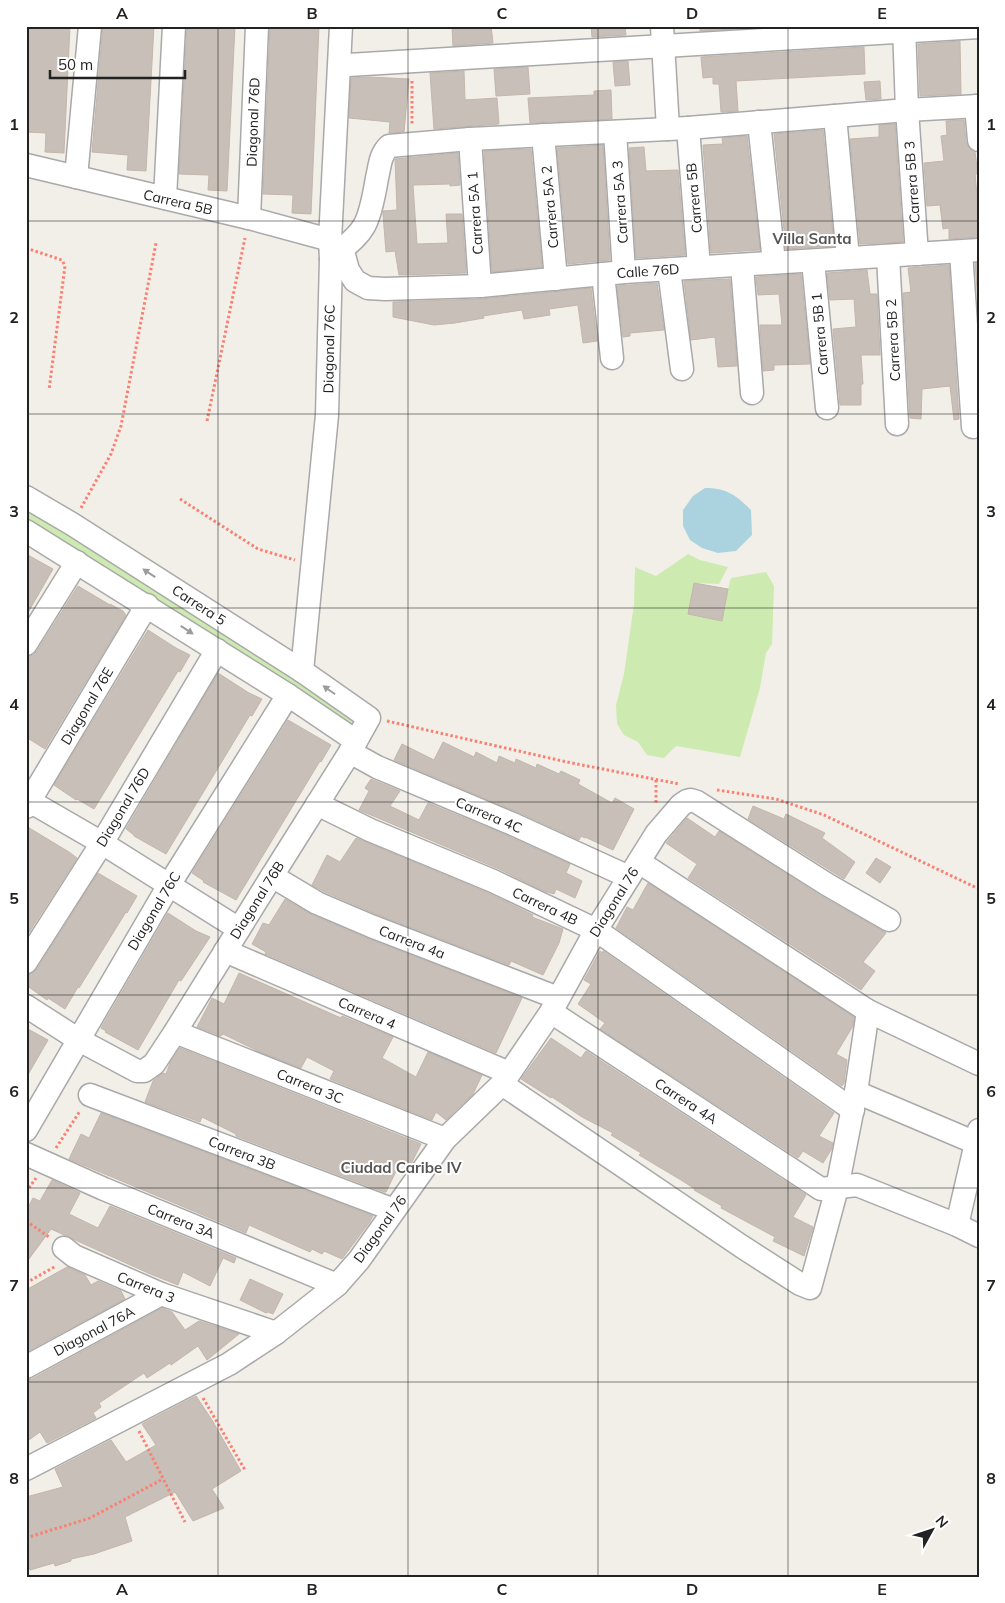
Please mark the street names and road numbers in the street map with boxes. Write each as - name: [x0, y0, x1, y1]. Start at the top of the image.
- street label: Diagonal 76D: [242, 77, 264, 167]
- street label: Carrera 5B 3: [900, 140, 924, 224]
- street label: Carrera 5A 3: [608, 160, 632, 244]
- street label: Carrera 5B: [682, 162, 706, 234]
- street label: Carrera 5A 2: [537, 165, 563, 249]
- street label: Carrera 5A 1: [463, 171, 487, 255]
- street label: Carrera 5B: [142, 185, 214, 219]
- street label: Calle 76D: [616, 260, 680, 282]
- street label: Carrera 5B 1: [807, 292, 833, 376]
- street label: Carrera 5B 2: [882, 298, 904, 382]
- street label: Diagonal 76C: [319, 305, 339, 393]
- street label: Carrera 5: [169, 581, 229, 629]
- street label: Diagonal 76E: [57, 664, 117, 748]
- street label: Diagonal 76D: [92, 764, 154, 850]
- street label: Carrera 4C: [453, 793, 525, 837]
- street label: Diagonal 76B: [226, 858, 288, 942]
- street label: Diagonal 76: [585, 864, 643, 940]
- street label: Diagonal 76C: [123, 868, 185, 954]
- street label: Carrera 4B: [509, 883, 581, 929]
- street label: Carrera 4a: [376, 921, 448, 963]
- street label: Carrera 4: [335, 993, 399, 1033]
- street label: Carrera 3C: [274, 1064, 346, 1108]
- street label: Carrera 4A: [651, 1074, 721, 1128]
- street label: Carrera 3B: [206, 1132, 278, 1174]
- street label: Diagonal 76: [349, 1192, 411, 1266]
- street label: Carrera 3A: [145, 1199, 218, 1243]
- street label: Carrera 3: [114, 1267, 178, 1307]
- street label: Diagonal 76A: [50, 1302, 138, 1360]

